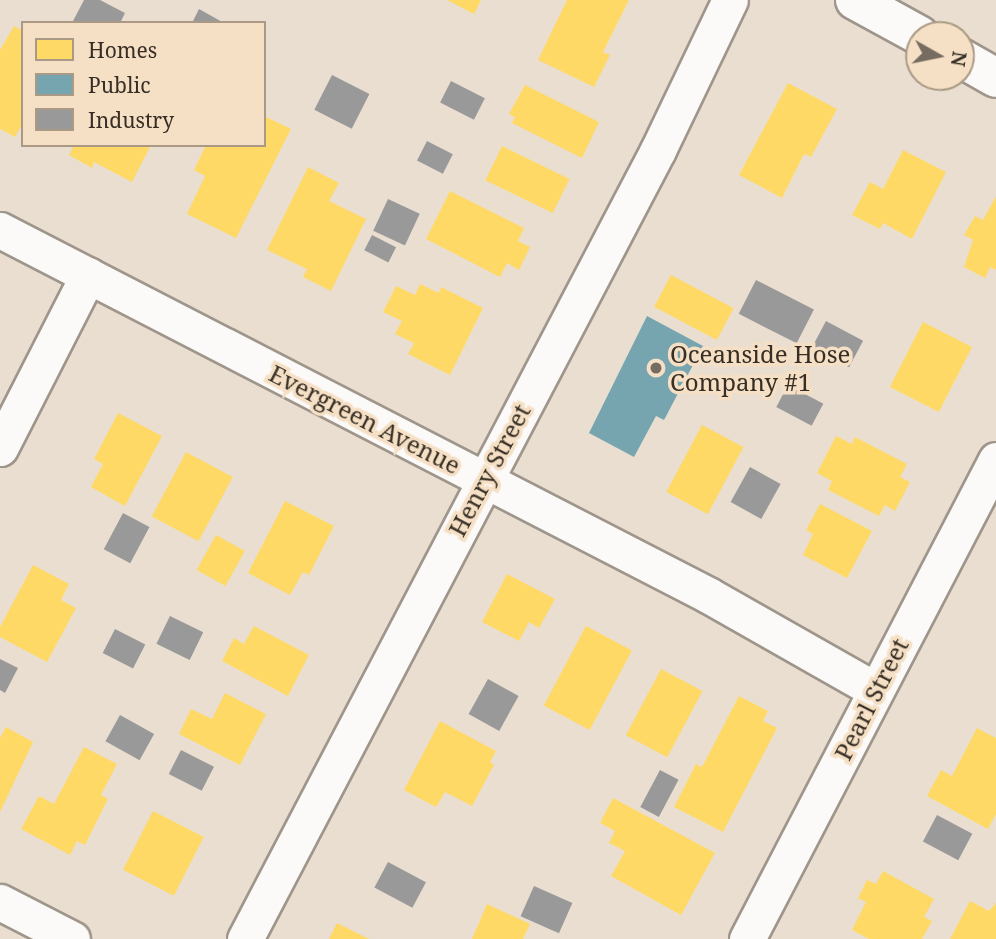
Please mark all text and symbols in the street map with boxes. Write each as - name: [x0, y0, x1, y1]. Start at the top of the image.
- legend: [21, 21, 266, 147]
- north arrow: [905, 21, 975, 91]
- text: Homes: [88, 36, 157, 64]
- text: N: [945, 50, 973, 68]
- text: Public: [88, 71, 150, 99]
- text: Industry: [88, 106, 174, 134]
- place label: Oceanside Hose Company #1: [670, 340, 850, 396]
- street label: Evergreen Avenue: [265, 358, 465, 480]
- marker: Oceanside Hose Company #1: [648, 360, 664, 376]
- street label: Henry Street: [442, 399, 536, 541]
- street label: Pearl Street: [828, 633, 914, 765]

